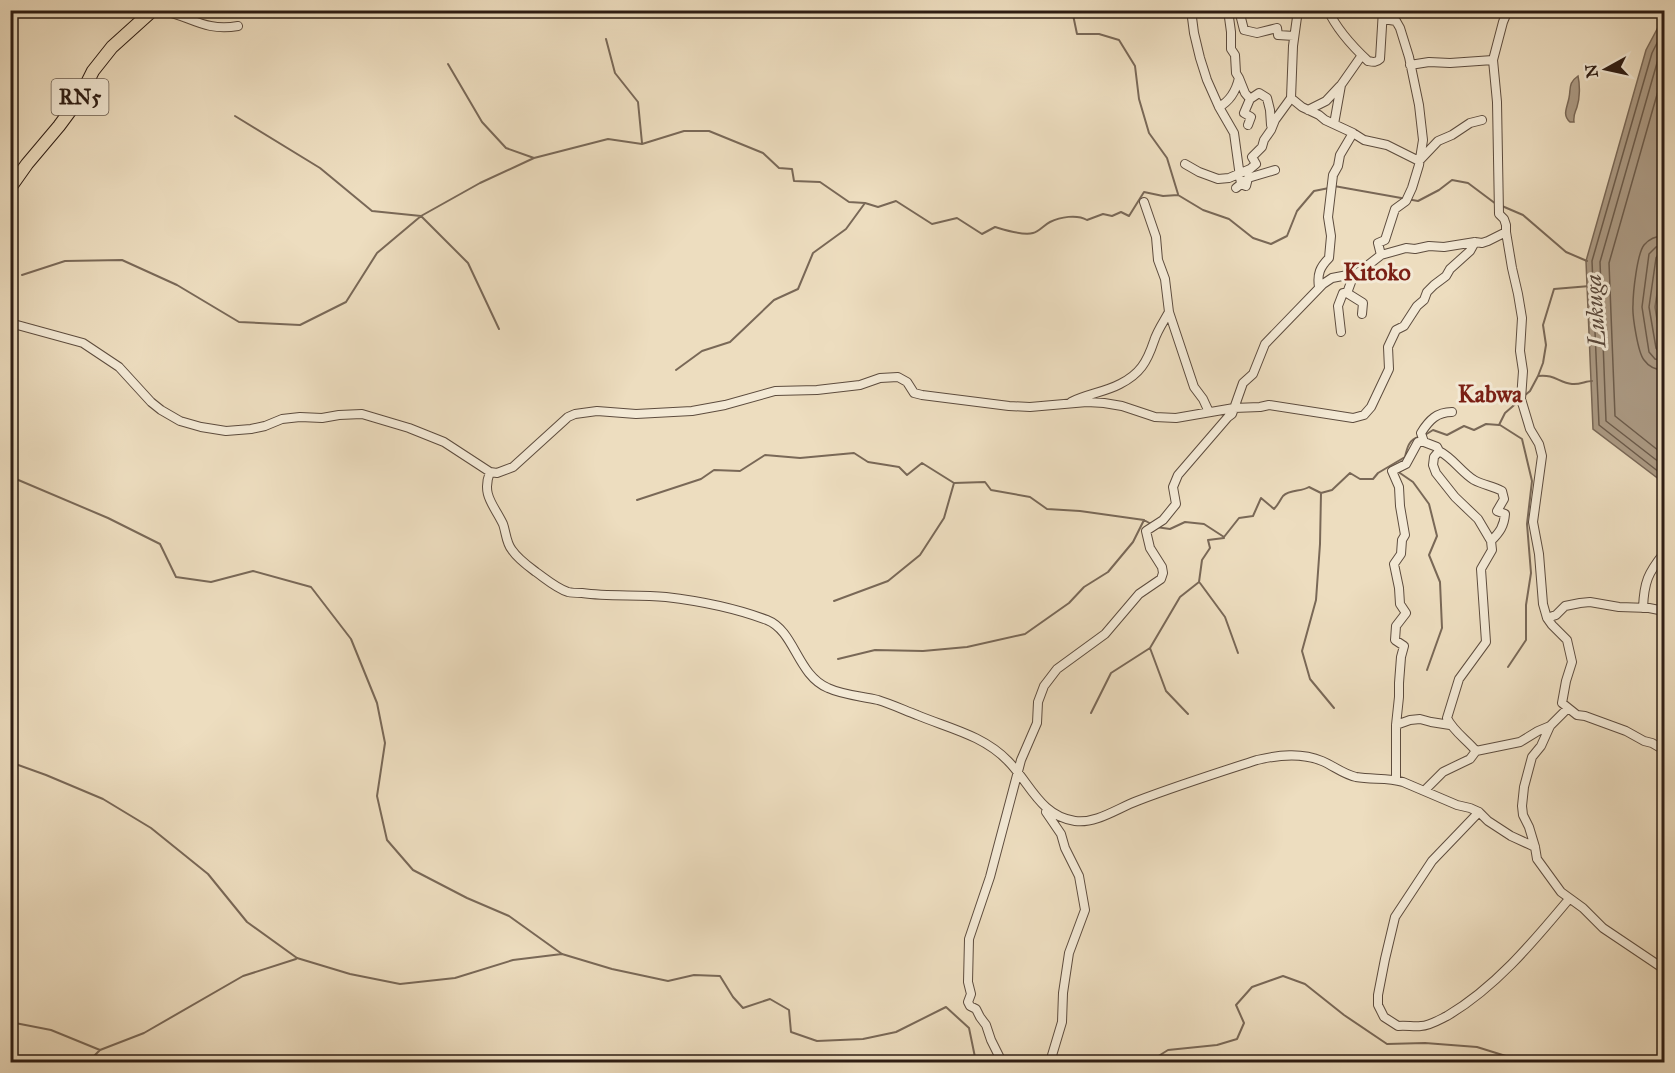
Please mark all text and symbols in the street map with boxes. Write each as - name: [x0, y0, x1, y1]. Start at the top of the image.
- north arrow: [1576, 39, 1636, 99]
- text: N: [1581, 63, 1602, 79]
- road number: RN5: [52, 79, 109, 115]
- district label: Kitoko: [1343, 257, 1411, 287]
- water label: Lukuga: [1577, 273, 1613, 350]
- district label: Kabwa: [1458, 379, 1523, 409]

